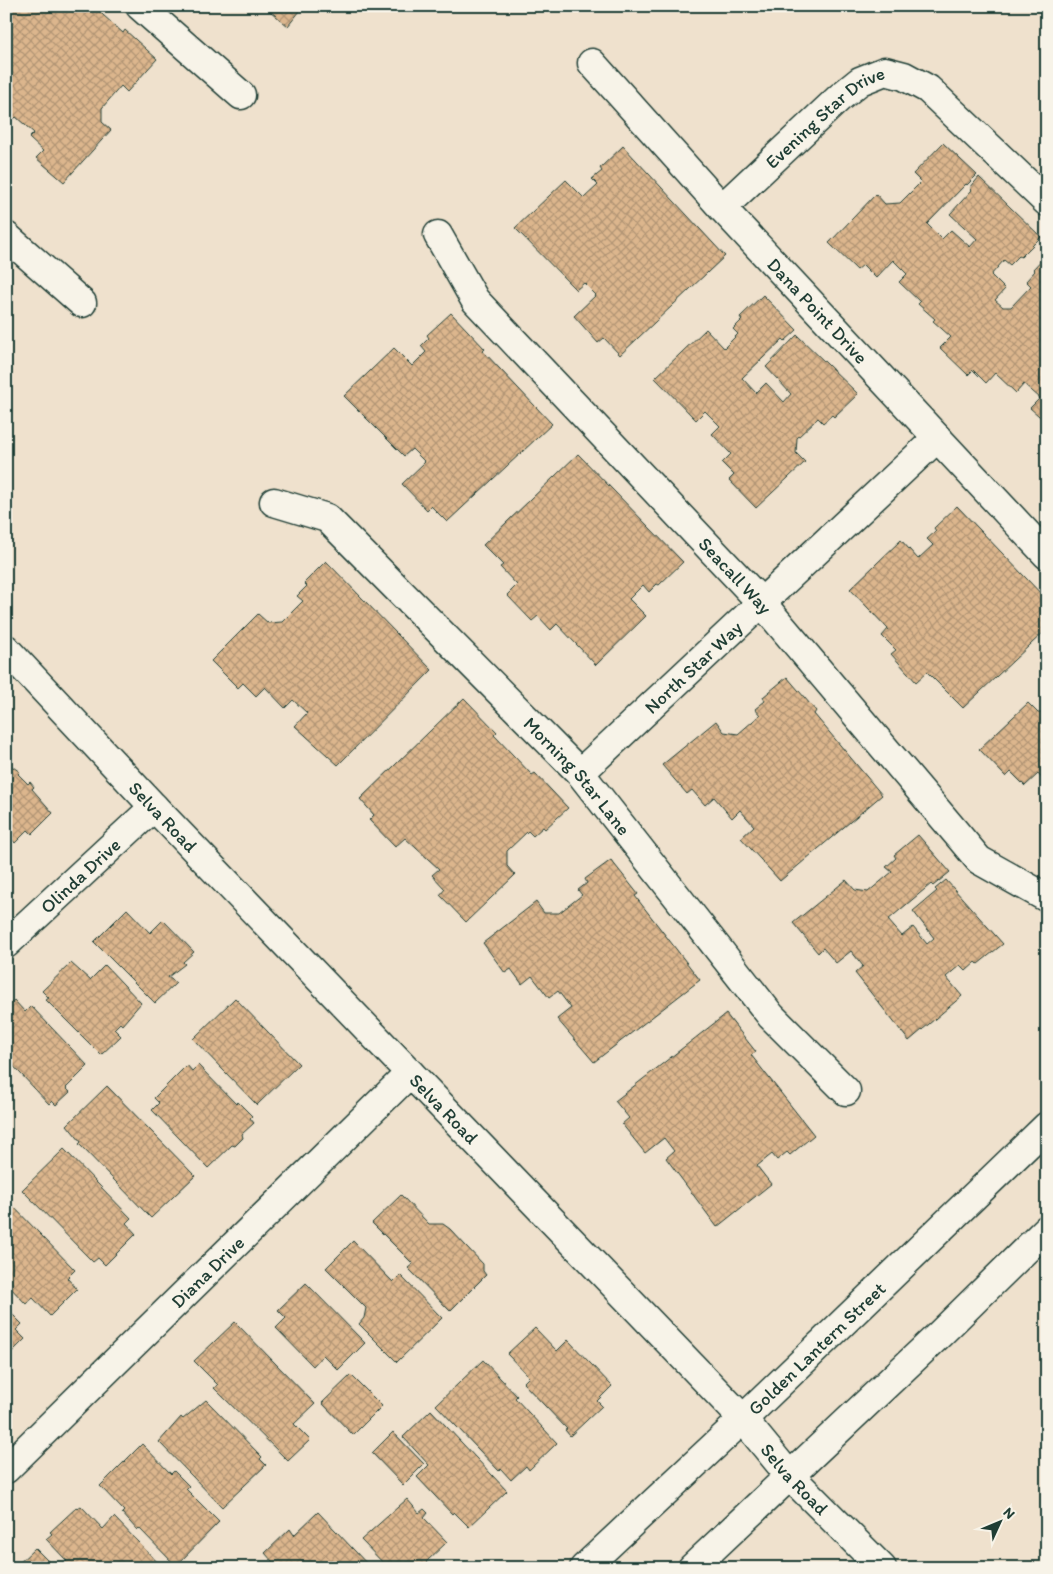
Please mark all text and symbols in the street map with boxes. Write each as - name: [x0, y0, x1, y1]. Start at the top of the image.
- street label: Evening Star Drive: [760, 61, 888, 174]
- street label: Dana Point Drive: [762, 253, 873, 368]
- street label: Seacall Way: [694, 532, 777, 619]
- street label: North Star Way: [640, 616, 747, 719]
- street label: Morning Star Lane: [519, 712, 636, 840]
- street label: Selva Road: [124, 777, 203, 858]
- street label: Olinda Drive: [36, 833, 125, 919]
- street label: Selva Road: [405, 1069, 484, 1150]
- street label: Diana Drive: [166, 1231, 249, 1313]
- street label: Golden Lantern Street: [743, 1277, 890, 1420]
- street label: Selva Road: [756, 1439, 834, 1520]
- north arrow: [976, 1496, 1026, 1546]
- text: N: [1000, 1504, 1018, 1523]

